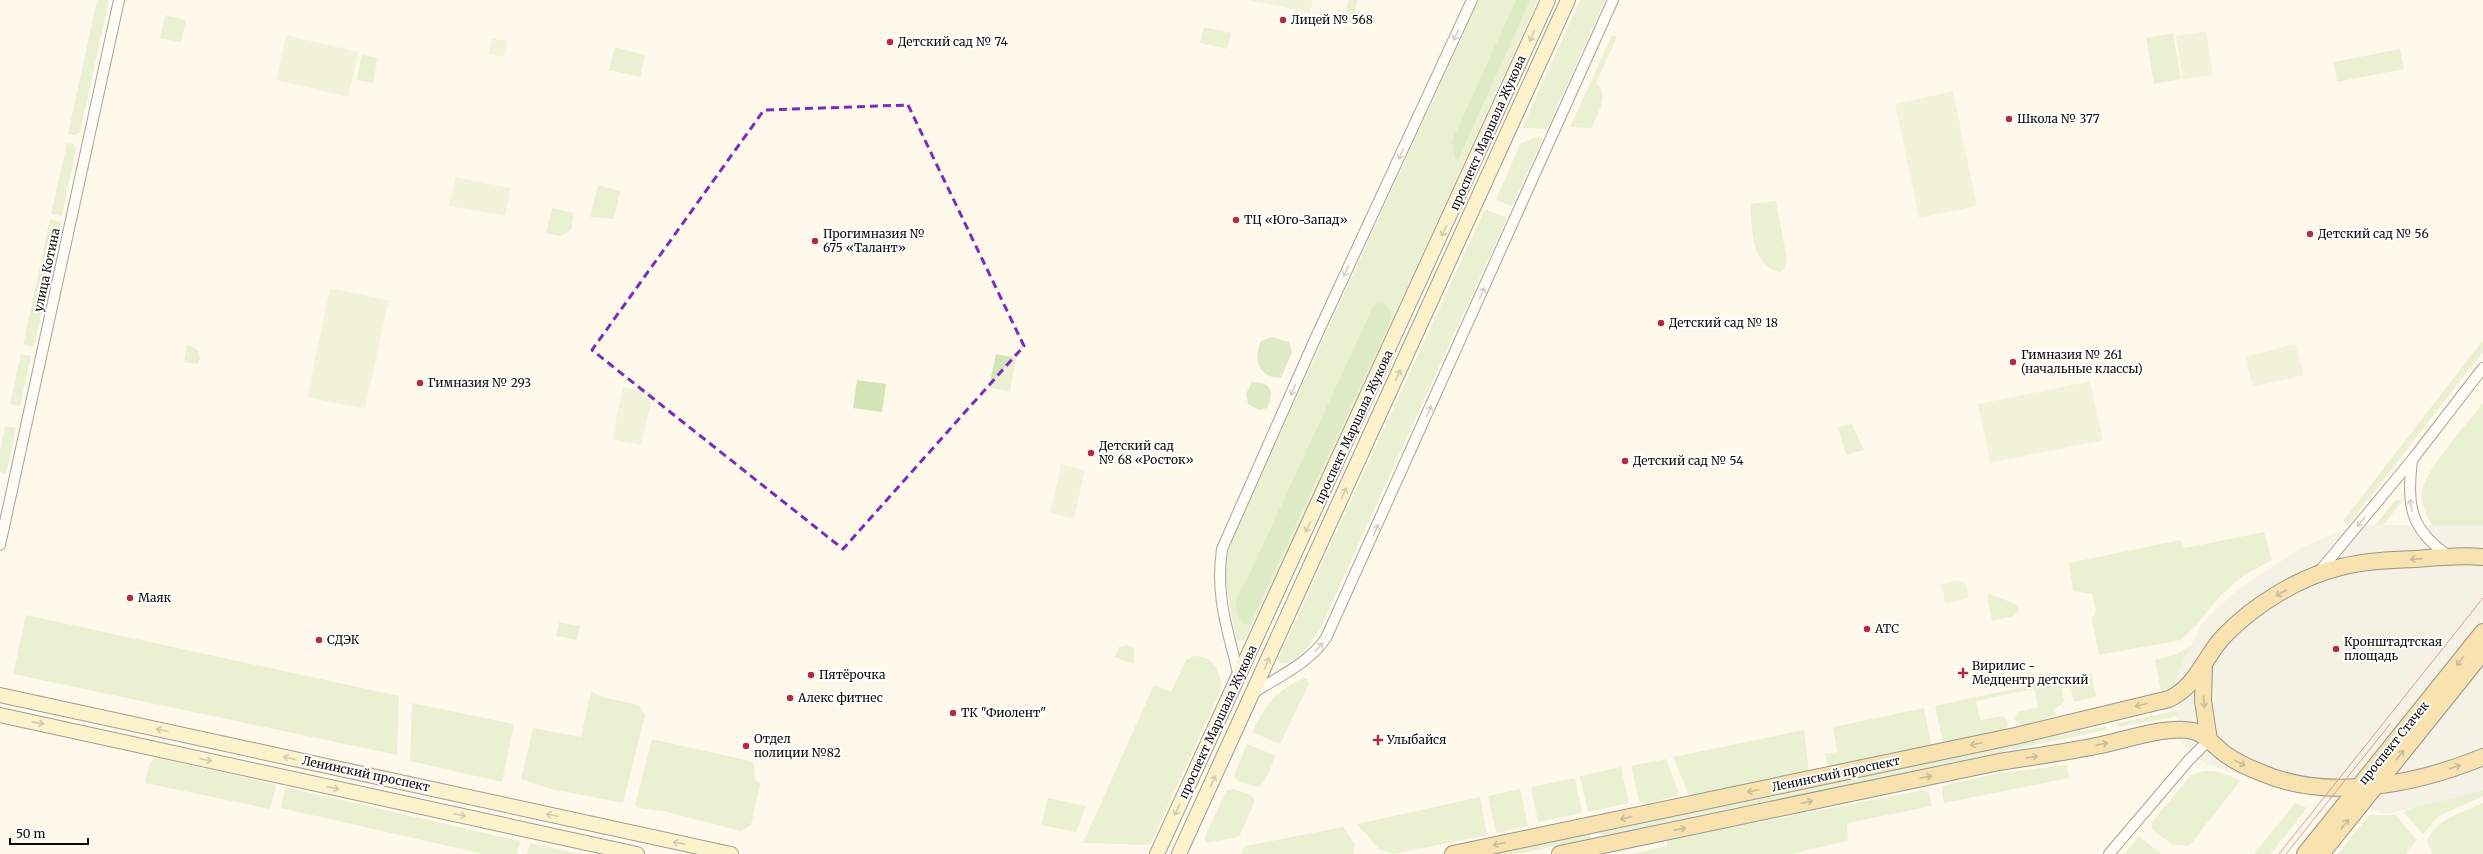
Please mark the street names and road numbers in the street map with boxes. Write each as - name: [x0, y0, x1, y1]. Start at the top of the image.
- street label: проспект Маршала Жукова: [1447, 53, 1529, 213]
- street label: улица Котина: [30, 226, 63, 313]
- street label: проспект Маршала Жукова: [1311, 347, 1396, 506]
- street label: проспект Маршала Жукова: [1175, 642, 1260, 801]
- street label: проспект Стачек: [2355, 698, 2432, 787]
- street label: Ленинский проспект: [301, 753, 431, 794]
- street label: Ленинский проспект: [1771, 753, 1901, 794]

